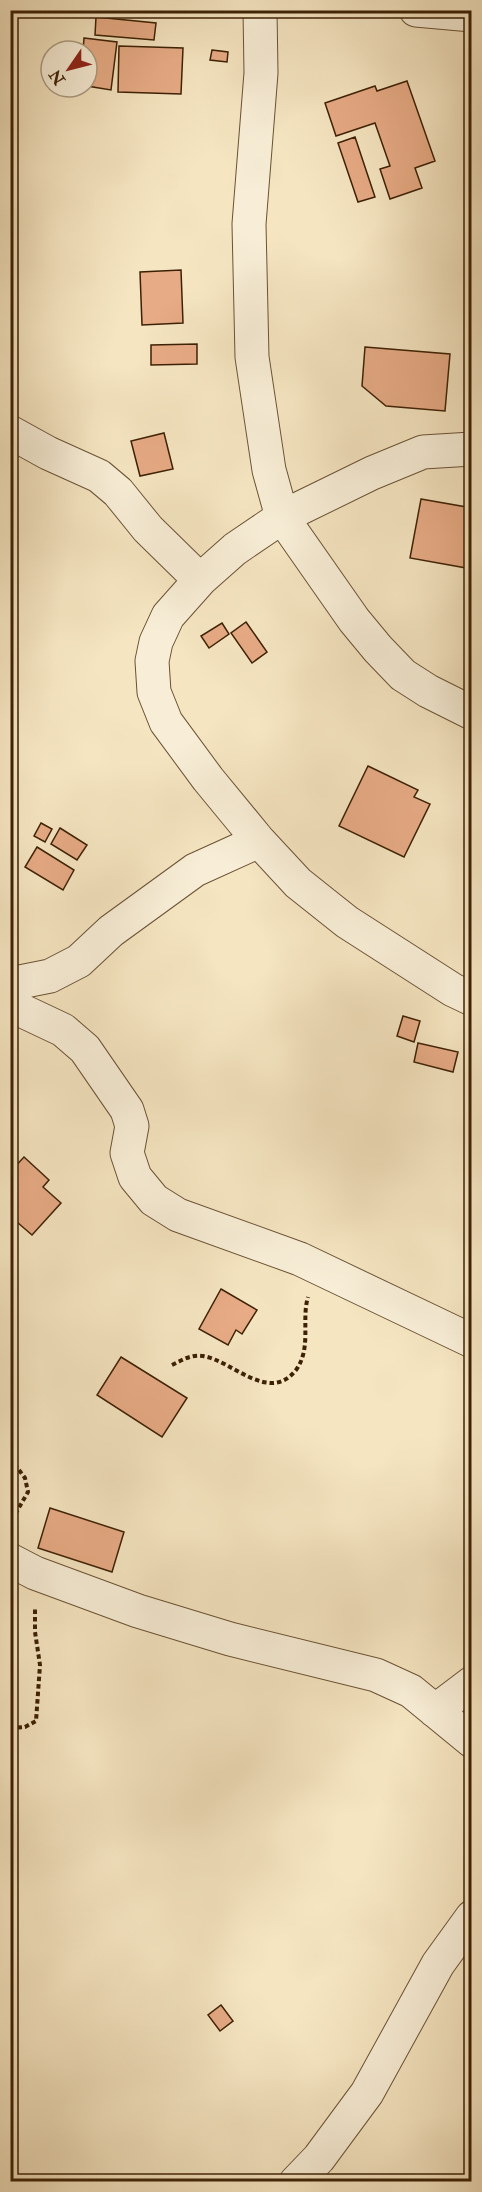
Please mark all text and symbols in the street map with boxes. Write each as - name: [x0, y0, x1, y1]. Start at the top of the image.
- north arrow: [39, 39, 99, 99]
- text: N: [45, 65, 70, 89]

